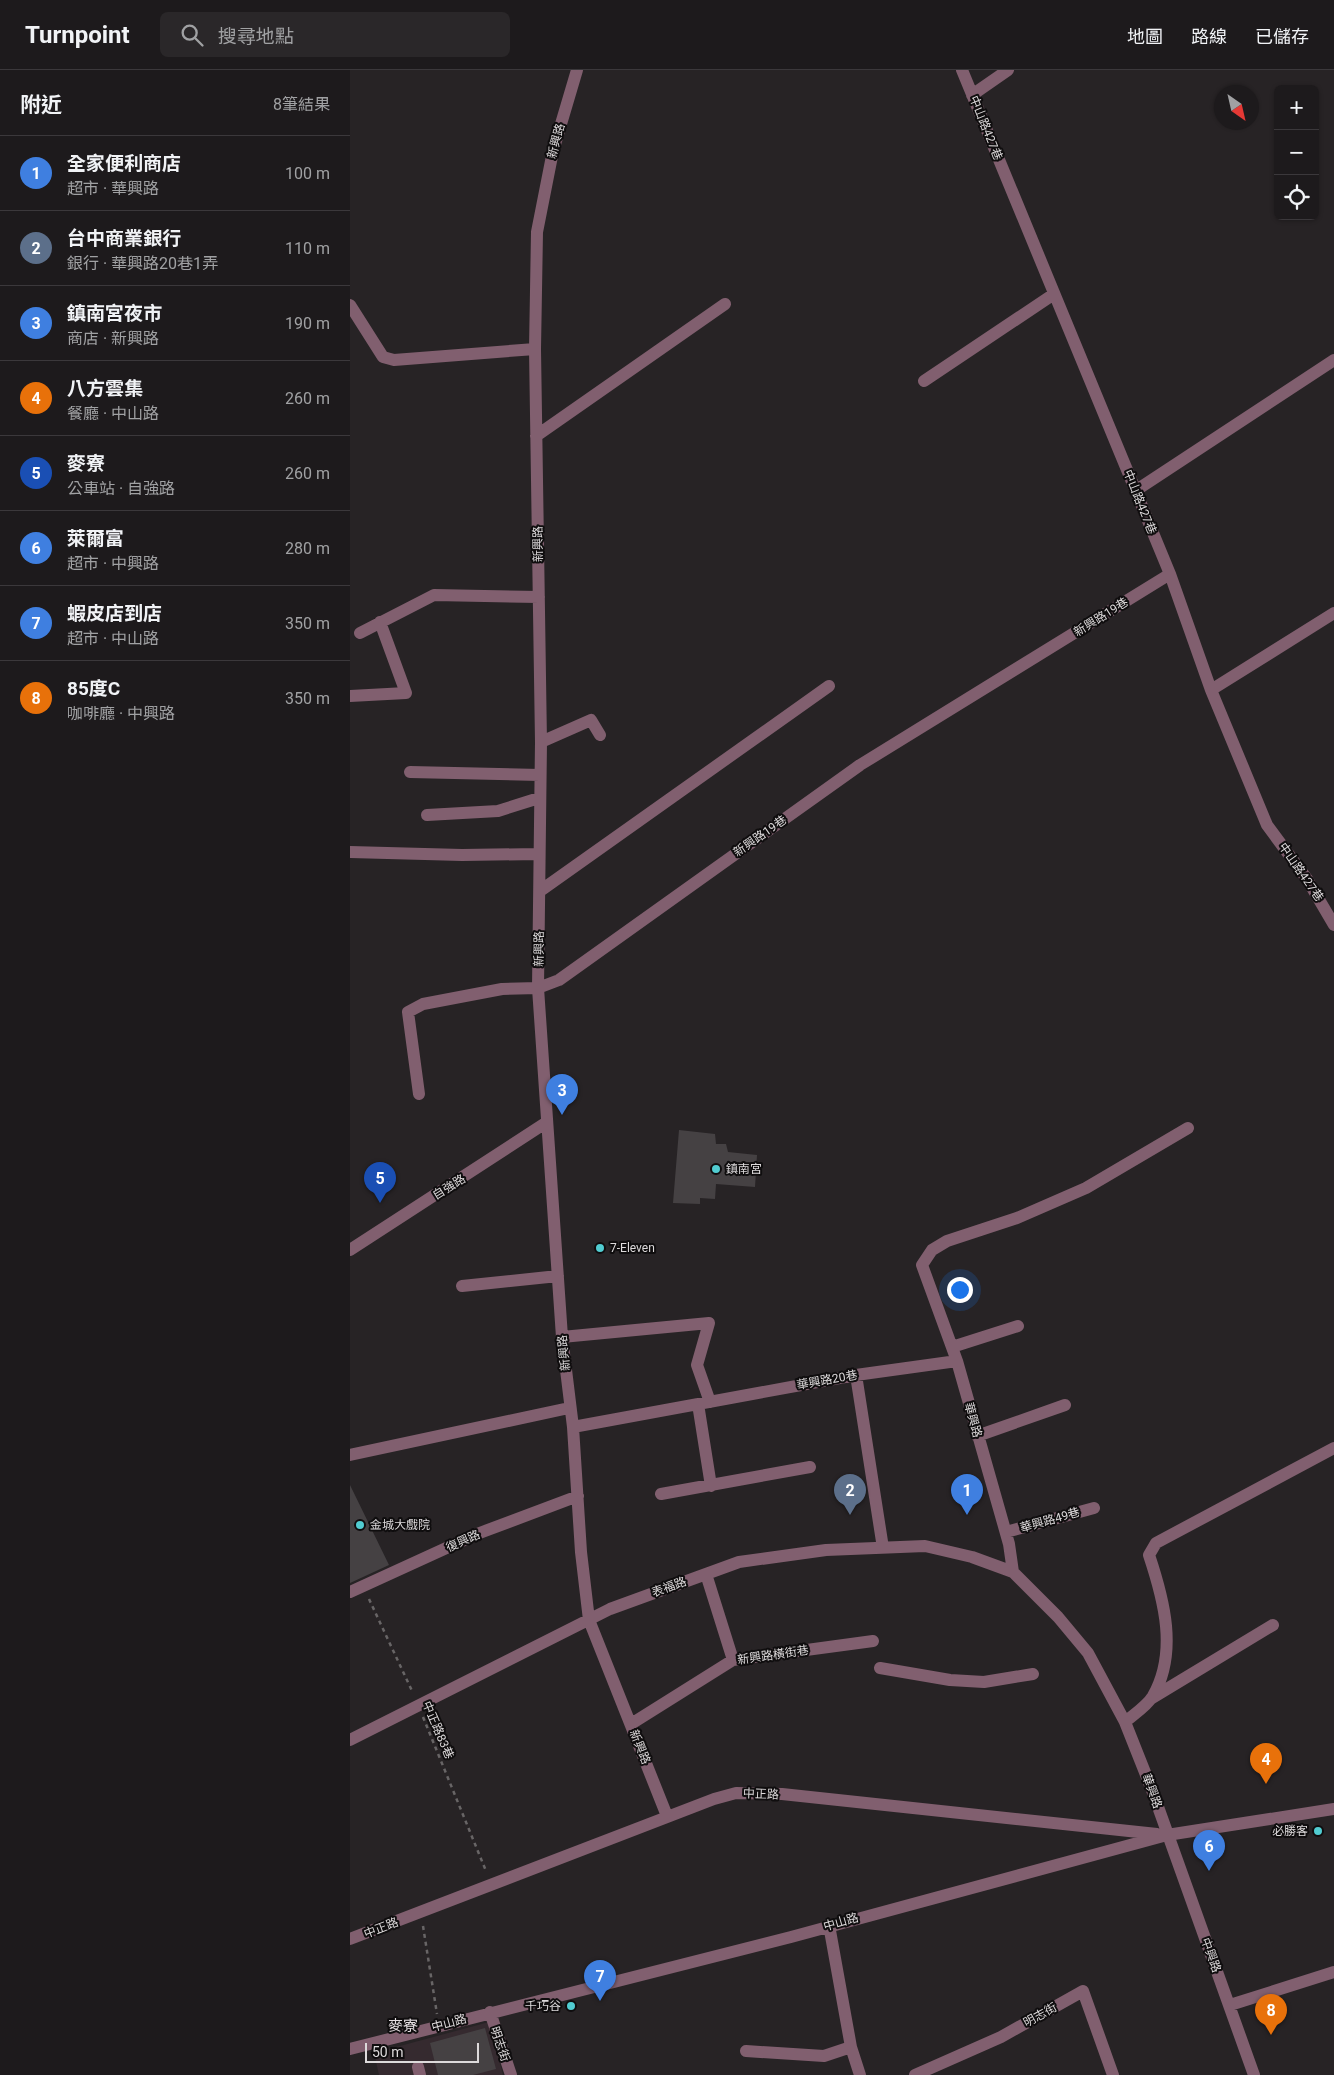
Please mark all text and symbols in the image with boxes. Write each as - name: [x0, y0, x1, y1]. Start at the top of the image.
- search box: [160, 12, 510, 57]
- text: Turnpoint: [25, 21, 130, 49]
- icon: search: [178, 21, 206, 49]
- text: 搜尋地點: [218, 25, 294, 48]
- text: 地圖: [1127, 26, 1163, 47]
- text: 路線: [1191, 26, 1227, 47]
- text: 已儲存: [1255, 26, 1309, 47]
- north arrow: [1214, 85, 1259, 130]
- map controls: [1274, 85, 1319, 220]
- button: +: [1274, 85, 1319, 130]
- text: 附近: [20, 93, 62, 117]
- street label: 中山路427巷: [967, 94, 1005, 162]
- text: 8筆結果: [273, 95, 330, 114]
- street label: 新興路: [545, 122, 567, 160]
- button: −: [1274, 130, 1319, 175]
- text: 全家便利商店: [67, 152, 181, 175]
- text: 1: [31, 164, 41, 183]
- text: 100 m: [285, 164, 330, 183]
- button: locate: [1274, 175, 1319, 220]
- text: 超市 · 華興路: [67, 179, 159, 198]
- text: 台中商業銀行: [67, 227, 181, 250]
- text: 2: [31, 239, 41, 258]
- text: 110 m: [285, 239, 330, 258]
- text: 銀行 · 華興路20巷1弄: [67, 254, 218, 273]
- text: 鎮南宮夜市: [67, 302, 162, 325]
- text: 3: [31, 314, 41, 333]
- text: 190 m: [285, 314, 330, 333]
- text: 商店 · 新興路: [67, 329, 159, 348]
- text: 八方雲集: [67, 377, 143, 400]
- text: 4: [31, 389, 41, 408]
- text: 260 m: [285, 389, 330, 408]
- text: 餐廳 · 中山路: [67, 404, 159, 423]
- text: 麥寮: [67, 452, 105, 475]
- text: 5: [31, 464, 41, 483]
- text: 260 m: [285, 464, 330, 483]
- street label: 中山路427巷: [1121, 468, 1159, 536]
- text: 公車站 · 自強路: [67, 479, 175, 498]
- street label: 新興路: [531, 526, 545, 562]
- text: 萊爾富: [67, 527, 124, 550]
- text: 6: [31, 539, 41, 558]
- text: 280 m: [285, 539, 330, 558]
- text: 超市 · 中興路: [67, 554, 159, 573]
- street label: 新興路19巷: [1071, 595, 1131, 639]
- text: 蝦皮店到店: [67, 602, 162, 625]
- text: 7: [31, 614, 41, 633]
- text: 350 m: [285, 614, 330, 633]
- text: 超市 · 中山路: [67, 629, 159, 648]
- text: 85度C: [67, 677, 120, 700]
- text: 8: [31, 689, 41, 708]
- text: 350 m: [285, 689, 330, 708]
- text: 咖啡廳 · 中興路: [67, 704, 175, 723]
- street label: 新興路19巷: [731, 813, 789, 859]
- street label: 中山路427巷: [1276, 840, 1326, 904]
- street label: 新興路: [532, 931, 546, 967]
- pin: 3: [546, 1074, 578, 1115]
- pin: 5: [364, 1162, 396, 1203]
- place label: 鎮南宮: [726, 1162, 762, 1176]
- marker: 鎮南宮: [710, 1163, 722, 1175]
- street label: 自強路: [430, 1172, 468, 1202]
- place label: 7-Eleven: [610, 1241, 655, 1255]
- marker: 7-Eleven: [594, 1242, 606, 1254]
- your location: [947, 1277, 973, 1303]
- street label: 新興路: [555, 1334, 573, 1372]
- street label: 華興路20巷: [796, 1368, 858, 1392]
- street label: 華興路: [962, 1401, 984, 1439]
- pin: 2: [834, 1474, 866, 1515]
- pin: 1: [951, 1474, 983, 1515]
- street label: 華興路49巷: [1019, 1505, 1081, 1535]
- place label: 金城大戲院: [370, 1518, 430, 1532]
- marker: 金城大戲院: [354, 1519, 366, 1531]
- street label: 復興路: [444, 1527, 482, 1555]
- street label: 表福路: [650, 1574, 688, 1600]
- street label: 新興路橫街巷: [736, 1643, 810, 1667]
- street label: 中正路83巷: [420, 1699, 456, 1761]
- street label: 新興路: [627, 1728, 653, 1766]
- pin: 4: [1250, 1743, 1282, 1784]
- street label: 華興路: [1139, 1772, 1165, 1810]
- street label: 中正路: [743, 1786, 779, 1802]
- place label: 必勝客: [1272, 1824, 1308, 1838]
- marker: 必勝客: [1312, 1825, 1324, 1837]
- pin: 6: [1193, 1830, 1225, 1871]
- street label: 中山路: [822, 1910, 860, 1934]
- street label: 中正路: [362, 1915, 400, 1941]
- street label: 中興路: [1198, 1936, 1224, 1974]
- pin: 7: [584, 1960, 616, 2001]
- pin: 8: [1255, 1994, 1287, 2035]
- place label: 千巧谷: [525, 1999, 561, 2013]
- marker: 千巧谷: [565, 2000, 577, 2012]
- street label: 明志街: [1021, 2000, 1059, 2030]
- street label: 中山路: [430, 2012, 468, 2034]
- district label: 麥寮: [388, 2017, 418, 2035]
- street label: 明志街: [488, 2025, 512, 2063]
- scale bar: [365, 2040, 479, 2063]
- text: 50 m: [372, 2044, 404, 2060]

